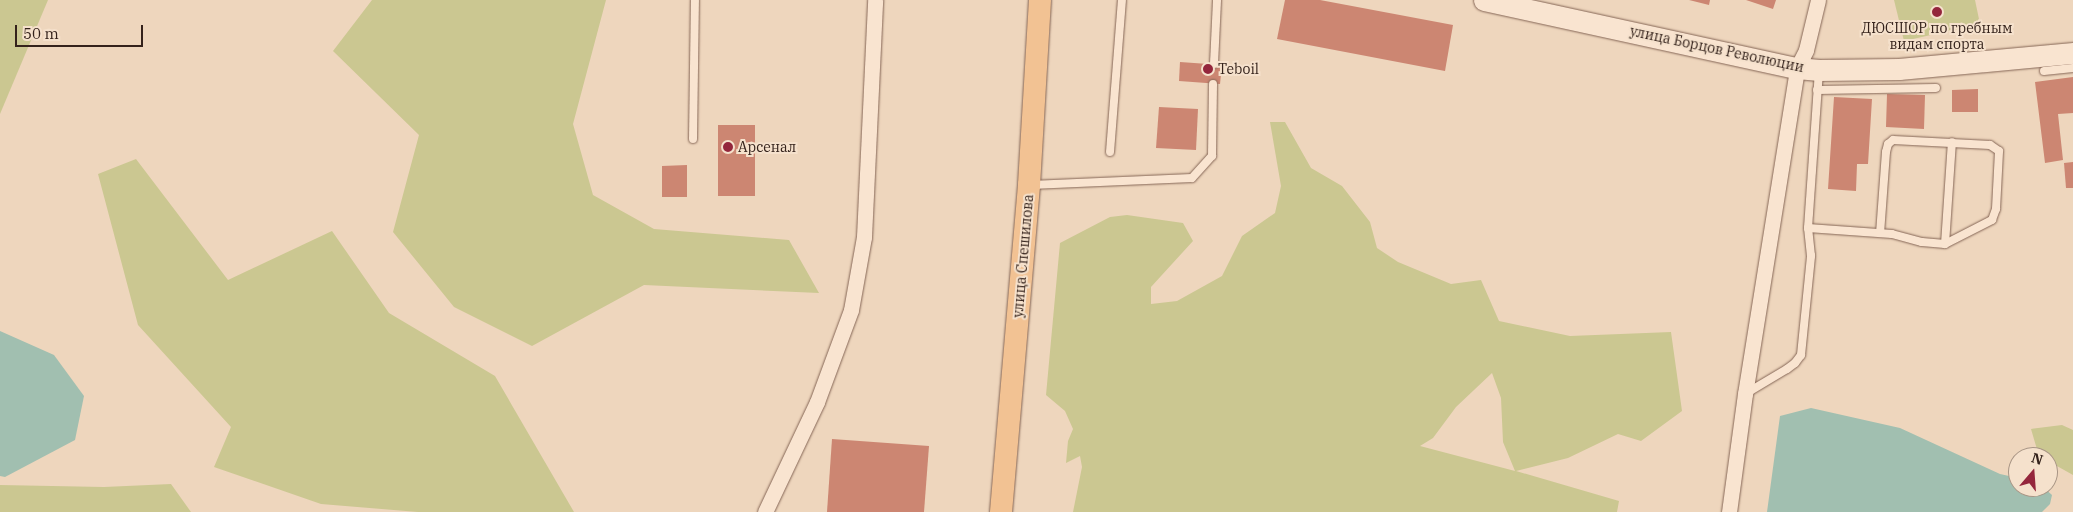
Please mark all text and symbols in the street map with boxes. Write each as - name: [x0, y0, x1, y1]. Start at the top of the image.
- marker: ДЮСШОР по гребным видам спорта: [1931, 6, 1943, 18]
- scale bar: [18, 15, 145, 47]
- place label: ДЮСШОР по гребным видам спорта: [1861, 20, 2013, 52]
- street label: улица Борцов Революции: [1628, 22, 1806, 76]
- text: 50 m: [23, 24, 59, 43]
- place label: Teboil: [1218, 61, 1259, 77]
- marker: Teboil: [1202, 63, 1214, 75]
- place label: Арсенал: [738, 139, 796, 155]
- marker: Арсенал: [722, 141, 734, 153]
- street label: улица Спешилова: [1009, 194, 1037, 318]
- north arrow: [2008, 447, 2058, 497]
- text: N: [2029, 448, 2045, 469]

